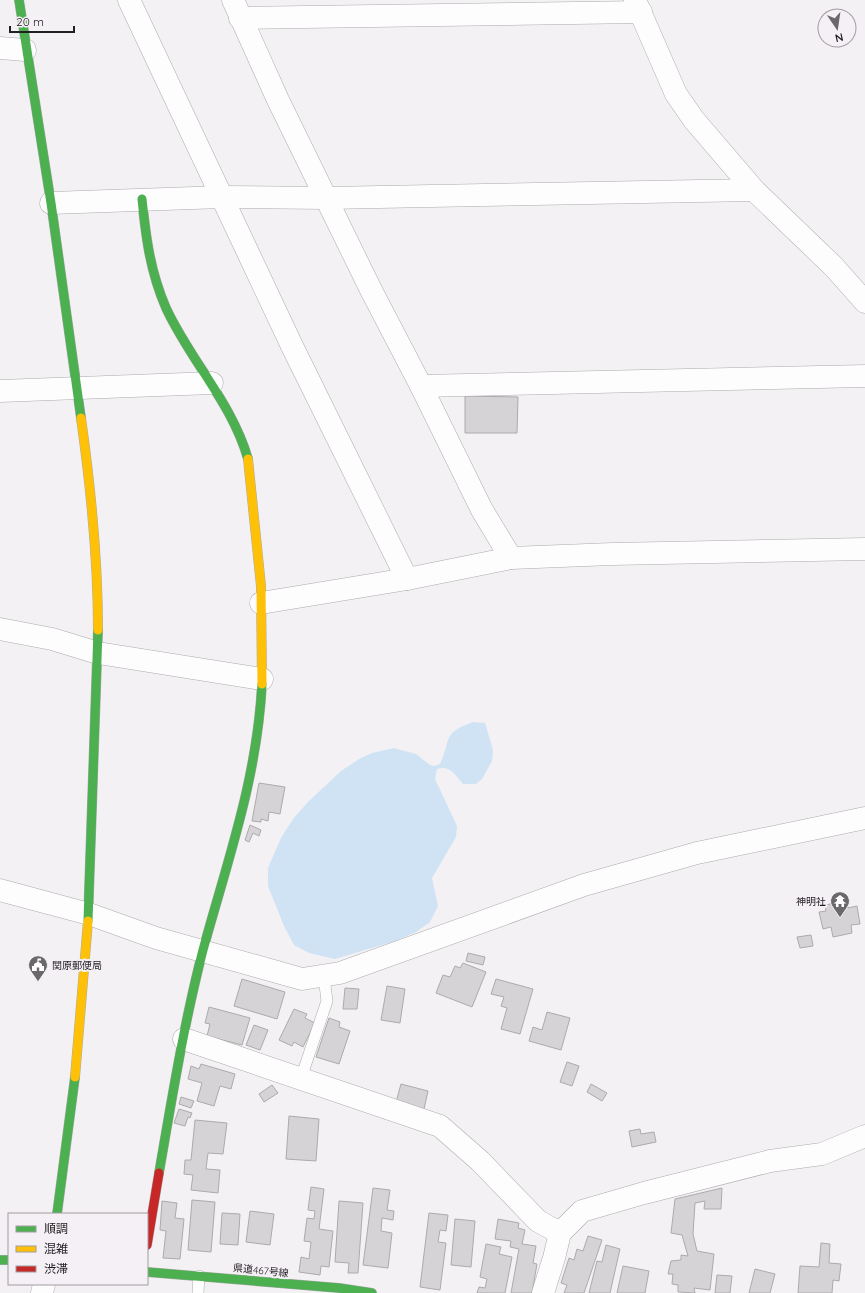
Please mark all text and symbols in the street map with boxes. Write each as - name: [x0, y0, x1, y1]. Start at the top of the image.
- scale bar: [10, 8, 74, 34]
- north arrow: [817, 8, 857, 48]
- text: 20 m: [16, 14, 44, 29]
- text: N: [834, 30, 845, 45]
- temple icon: 神明社: [829, 890, 851, 918]
- place label: 神明社: [796, 895, 826, 908]
- public building icon: 関原郵便局: [27, 954, 49, 982]
- place label: 関原郵便局: [52, 959, 102, 972]
- legend: [8, 1213, 148, 1285]
- text: 順調: [44, 1221, 68, 1236]
- text: 混雑: [44, 1241, 68, 1256]
- text: 渋滞: [44, 1261, 68, 1276]
- street label: 県道467号線: [233, 1261, 289, 1280]

